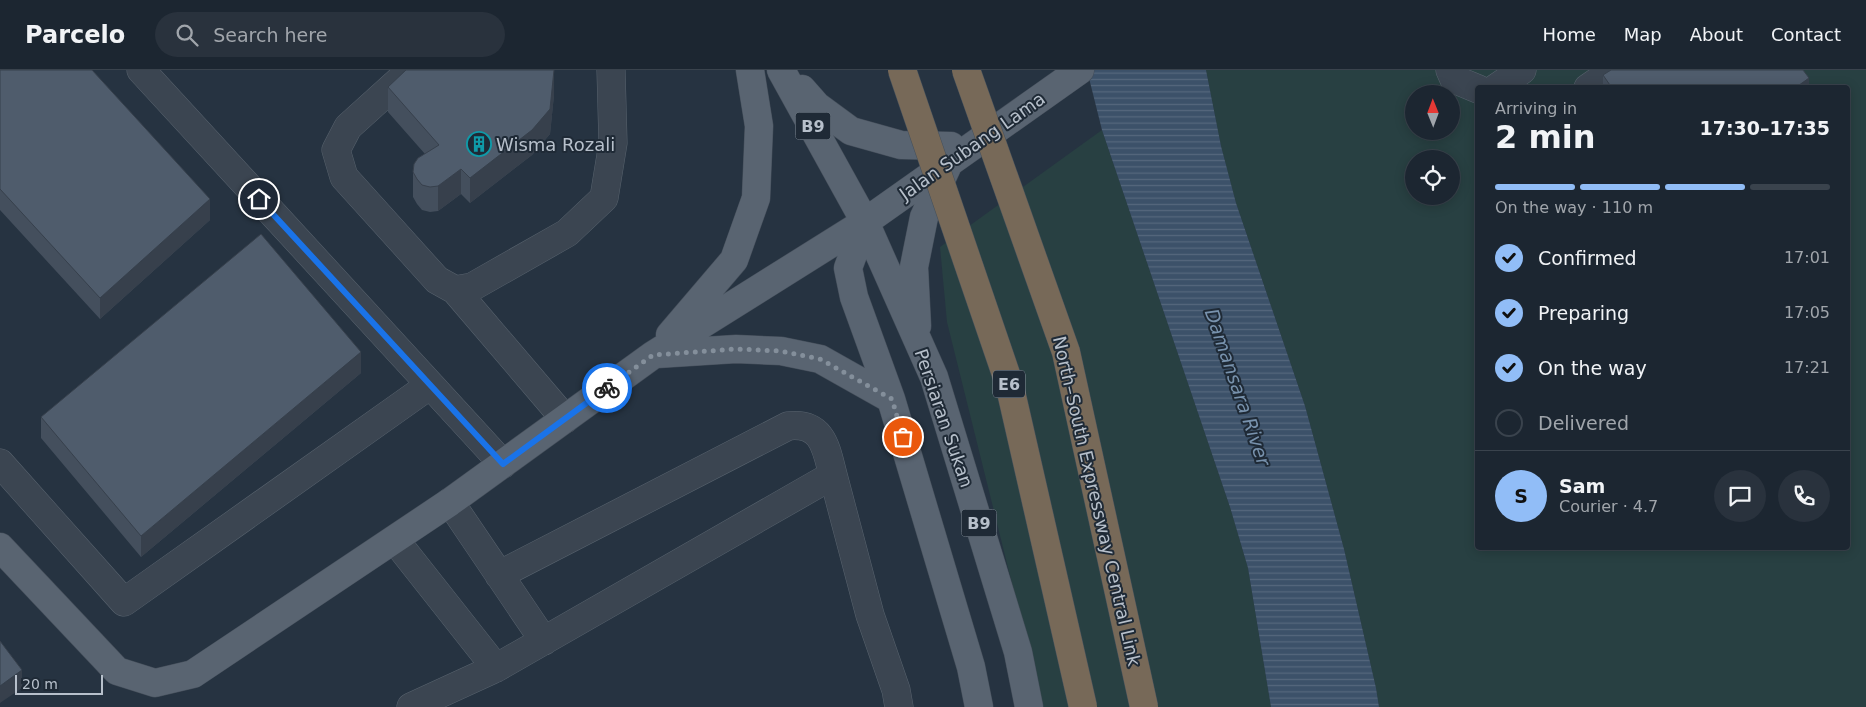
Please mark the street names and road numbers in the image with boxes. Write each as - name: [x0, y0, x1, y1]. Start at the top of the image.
- street label: Jalan Subang Lama: [894, 88, 1049, 205]
- road number: B9: [796, 112, 830, 140]
- street label: North–South Expressway Central Link: [1049, 334, 1145, 669]
- street label: Persiaran Sukan: [910, 346, 978, 490]
- road number: E6: [993, 370, 1025, 398]
- road number: B9: [962, 509, 996, 536]

